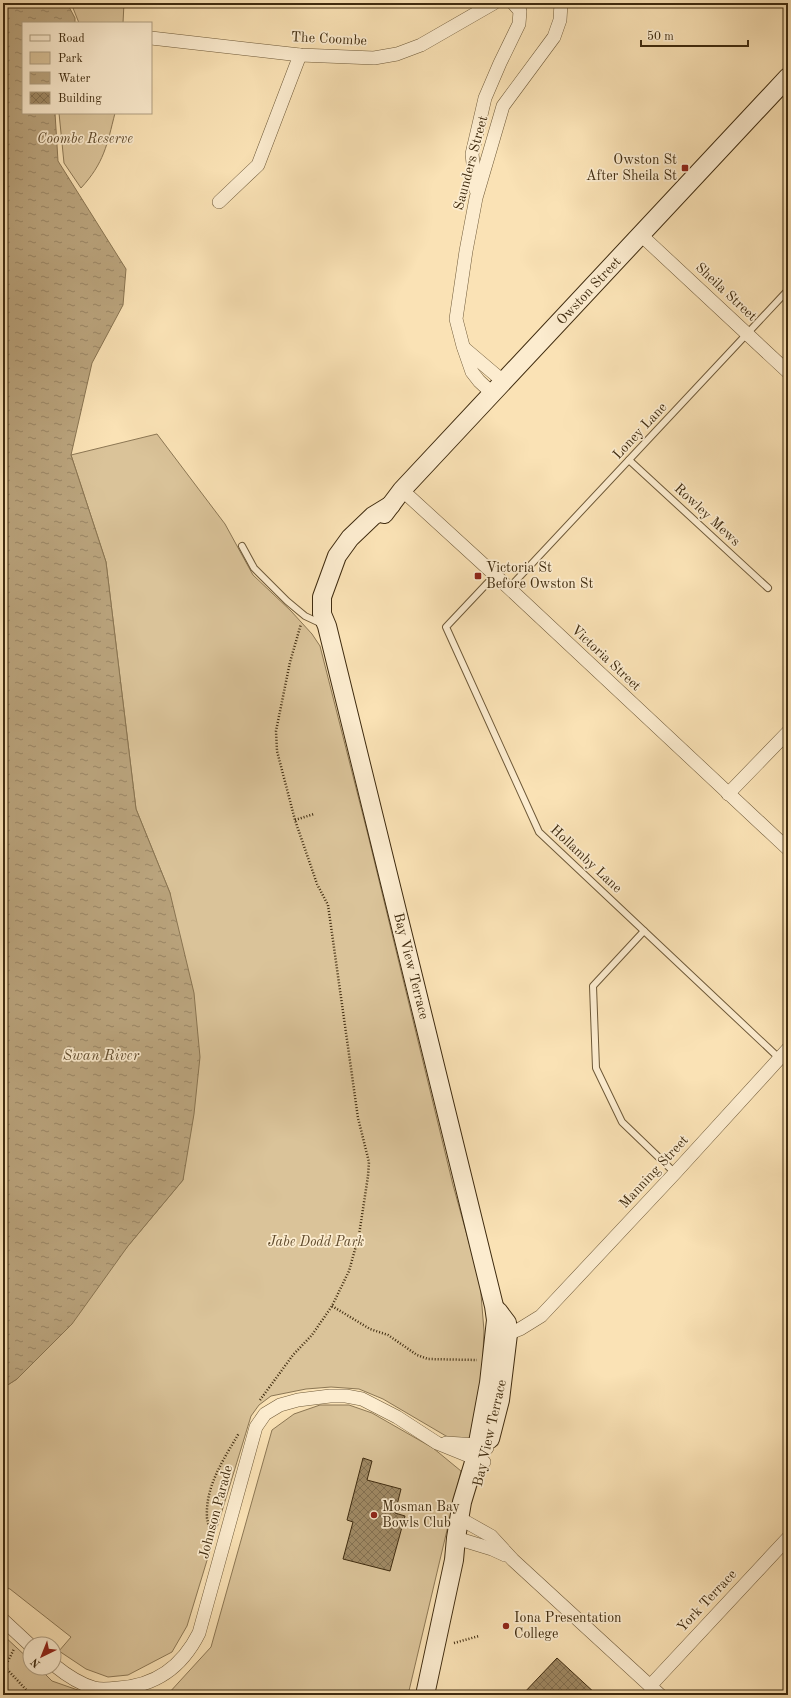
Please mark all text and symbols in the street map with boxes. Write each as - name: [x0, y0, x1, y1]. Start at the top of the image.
- legend: [22, 22, 152, 114]
- scale bar: [641, 22, 748, 48]
- street label: The Coombe: [291, 30, 367, 48]
- text: 50 m: [647, 30, 674, 43]
- text: Road: [58, 33, 85, 45]
- text: Park: [58, 53, 83, 65]
- text: Water: [58, 73, 91, 85]
- text: Building: [58, 93, 102, 105]
- street label: Saunders Street: [452, 114, 490, 212]
- park label: Coombe Reserve: [37, 132, 133, 146]
- place label: Owston St After Sheila St: [586, 153, 677, 183]
- marker: Owston St After Sheila St: [680, 163, 690, 173]
- street label: Owston Street: [554, 254, 624, 328]
- street label: Sheila Street: [693, 260, 759, 324]
- street label: Loney Lane: [610, 400, 670, 462]
- street label: Rowley Mews: [671, 481, 743, 549]
- place label: Victoria St Before Owston St: [486, 561, 594, 591]
- marker: Victoria St Before Owston St: [473, 571, 483, 581]
- street label: Victoria Street: [569, 622, 644, 694]
- street label: Hollamby Lane: [547, 822, 625, 896]
- street label: Bay View Terrace: [391, 911, 431, 1021]
- water label: Swan River: [63, 1049, 140, 1064]
- street label: Manning Street: [617, 1133, 691, 1211]
- park label: Jabe Dodd Park: [268, 1235, 364, 1249]
- street label: Bay View Terrace: [471, 1378, 509, 1488]
- street label: Johnson Parade: [197, 1464, 235, 1560]
- place label: Mosman Bay Bowls Club: [382, 1500, 461, 1530]
- marker: Mosman Bay Bowls Club: [369, 1510, 379, 1520]
- street label: York Terrace: [675, 1567, 739, 1635]
- place label: Iona Presentation College: [514, 1611, 622, 1641]
- marker: Iona Presentation College: [501, 1621, 511, 1631]
- north arrow: [22, 1636, 62, 1676]
- text: N: [29, 1655, 43, 1669]

